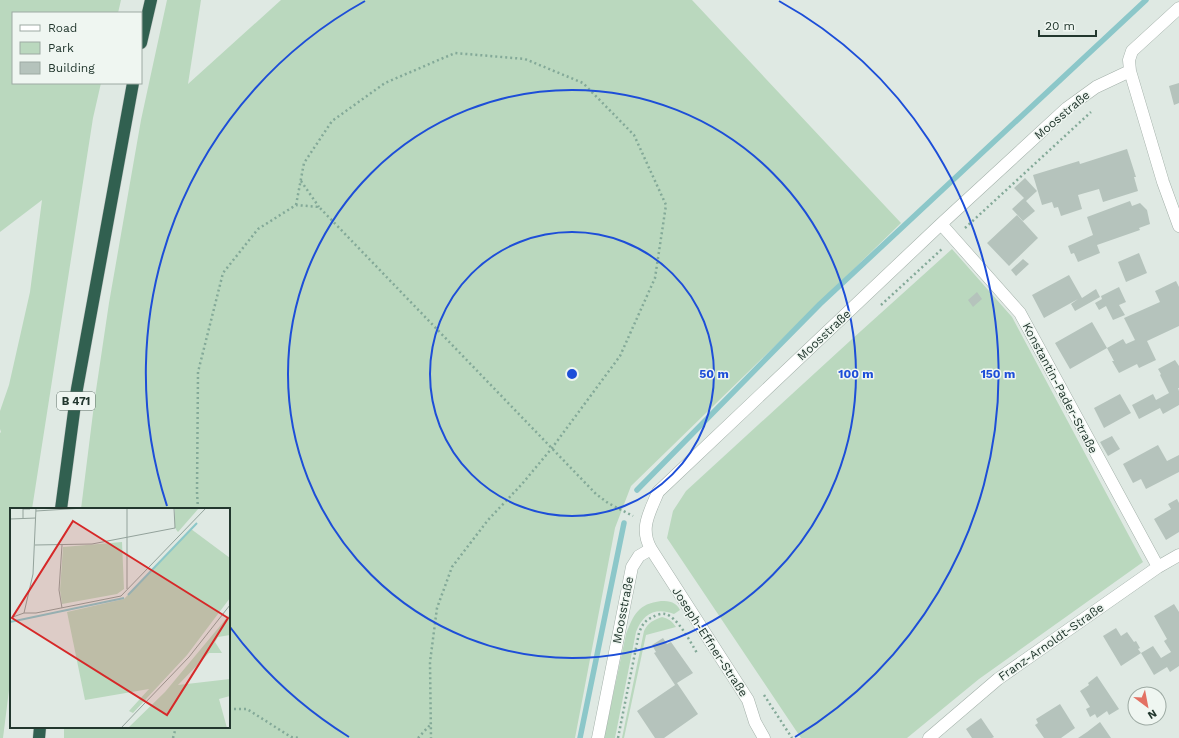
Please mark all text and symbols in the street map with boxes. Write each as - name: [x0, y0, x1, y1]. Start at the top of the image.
- legend: [12, 12, 142, 84]
- scale bar: [1039, 12, 1096, 38]
- text: 20 m: [1045, 19, 1075, 33]
- text: Road: [48, 21, 77, 35]
- text: Park: [48, 41, 74, 55]
- text: Building: [48, 61, 95, 75]
- street label: Moosstraße: [1031, 88, 1093, 142]
- street label: Moosstraße: [794, 307, 854, 363]
- street label: Konstantin-Pader-Straße: [1019, 320, 1101, 456]
- centre of rings: [565, 367, 579, 381]
- text: 50 m: [699, 367, 729, 381]
- text: 100 m: [838, 367, 874, 381]
- text: 150 m: [981, 367, 1015, 381]
- road number: B 471: [57, 392, 95, 410]
- inset map: [10, 508, 230, 728]
- street label: Moosstraße: [610, 575, 636, 645]
- street label: Joseph-Effner-Straße: [669, 585, 751, 700]
- street label: Franz-Arnoldt-Straße: [996, 600, 1106, 684]
- north arrow: [1127, 686, 1167, 726]
- text: N: [1145, 706, 1159, 722]

